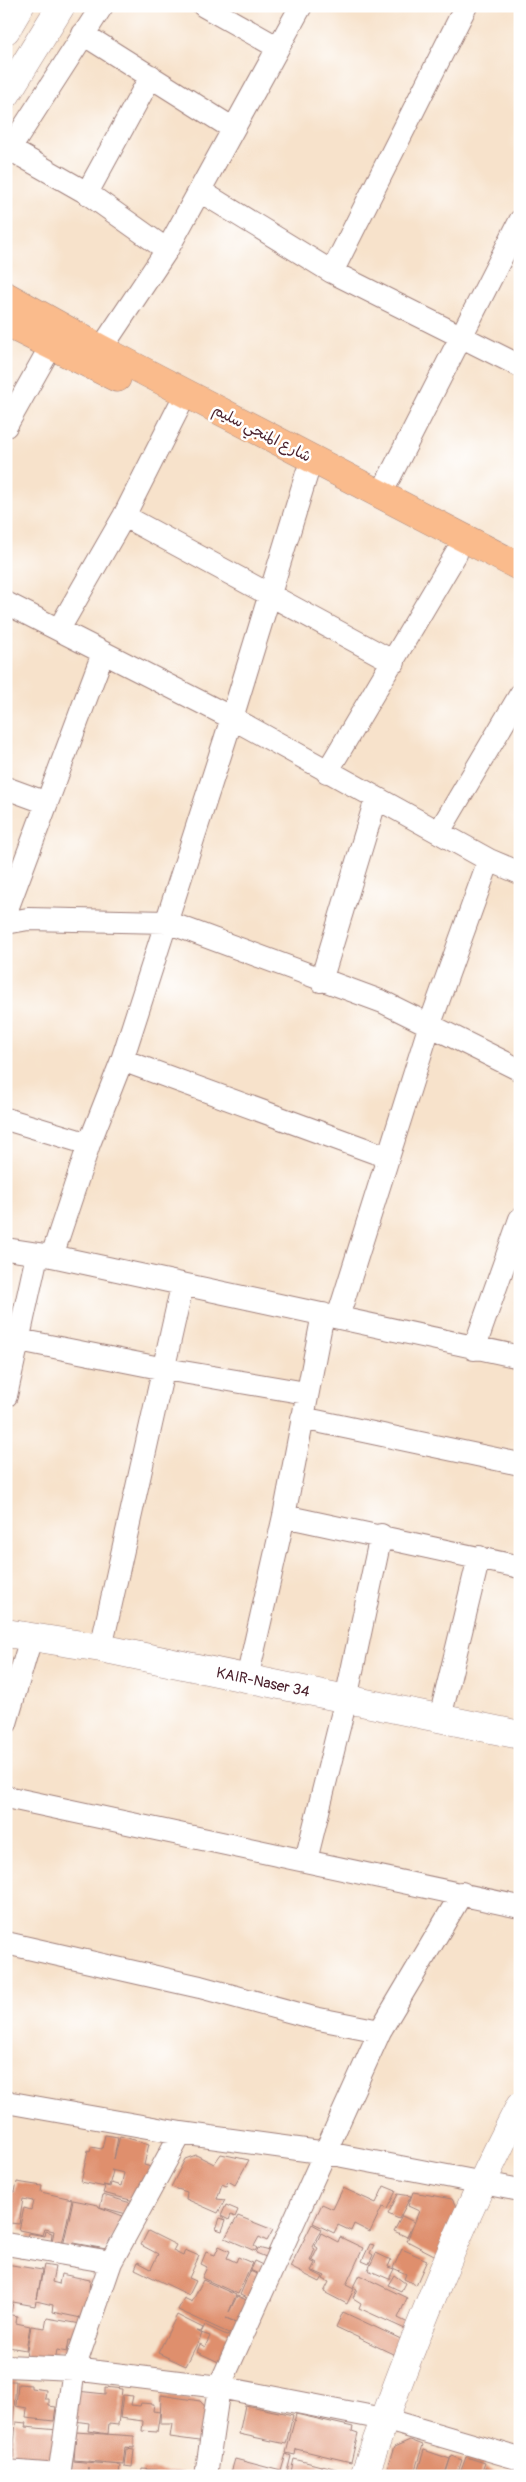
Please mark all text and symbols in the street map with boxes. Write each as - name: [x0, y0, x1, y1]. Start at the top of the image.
- street label: شارع المنجي سليم: [208, 400, 314, 469]
- street label: KAIR-Naser 34: [214, 1663, 312, 1702]

